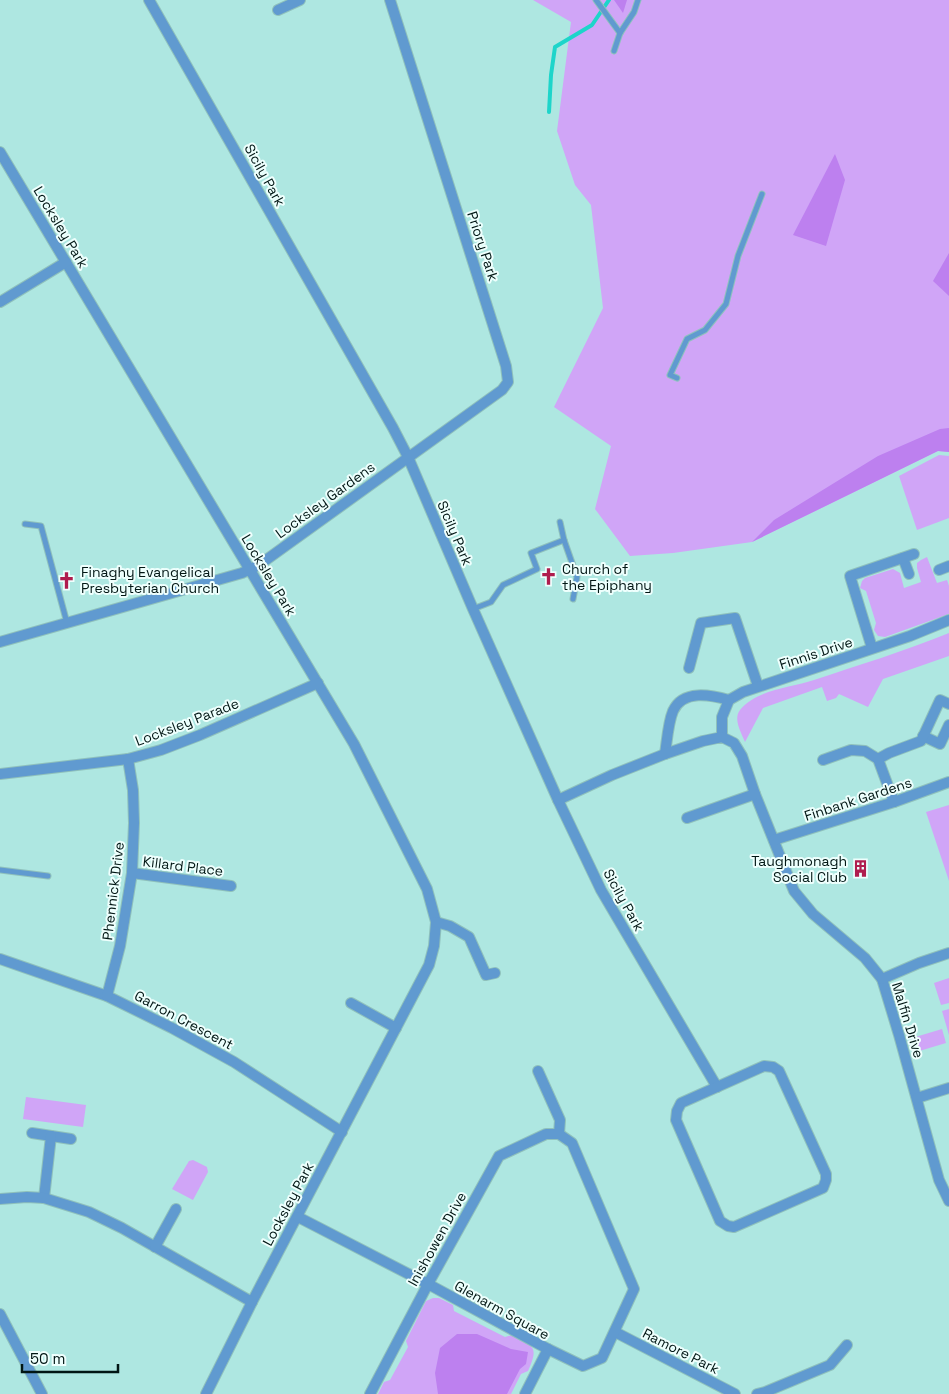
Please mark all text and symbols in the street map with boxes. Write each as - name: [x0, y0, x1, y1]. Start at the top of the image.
- street label: Sicily Park: [241, 141, 290, 210]
- street label: Locksley Park: [30, 183, 93, 272]
- street label: Priory Park: [463, 209, 503, 284]
- street label: Locksley Gardens: [272, 458, 378, 542]
- street label: Sicily Park: [433, 498, 477, 568]
- street label: Locksley Park: [238, 531, 301, 620]
- place label: Church of the Epiphany: [562, 560, 652, 594]
- place label: Finaghy Evangelical Presbyterian Church: [81, 563, 219, 597]
- church icon: Church of the Epiphany: [538, 567, 558, 587]
- church icon: Finaghy Evangelical Presbyterian Church: [57, 570, 77, 590]
- street label: Finnis Drive: [777, 633, 855, 673]
- street label: Locksley Parade: [133, 694, 241, 750]
- street label: Finbank Gardens: [802, 773, 914, 825]
- street label: Phennick Drive: [98, 841, 128, 941]
- street label: Killard Place: [142, 852, 224, 880]
- place label: Taughmonagh Social Club: [751, 852, 847, 886]
- building icon: Taughmonagh Social Club: [851, 859, 871, 879]
- street label: Sicily Park: [600, 866, 649, 935]
- street label: Malfin Drive: [888, 980, 928, 1060]
- street label: Garron Crescent: [131, 986, 237, 1054]
- street label: Locksley Park: [258, 1159, 318, 1249]
- street label: Inishowen Drive: [404, 1189, 470, 1289]
- street label: Glenarm Square: [451, 1276, 553, 1344]
- street label: Ramore Park: [640, 1324, 723, 1378]
- scale bar: [22, 1342, 119, 1374]
- text: 50 m: [30, 1349, 65, 1368]

